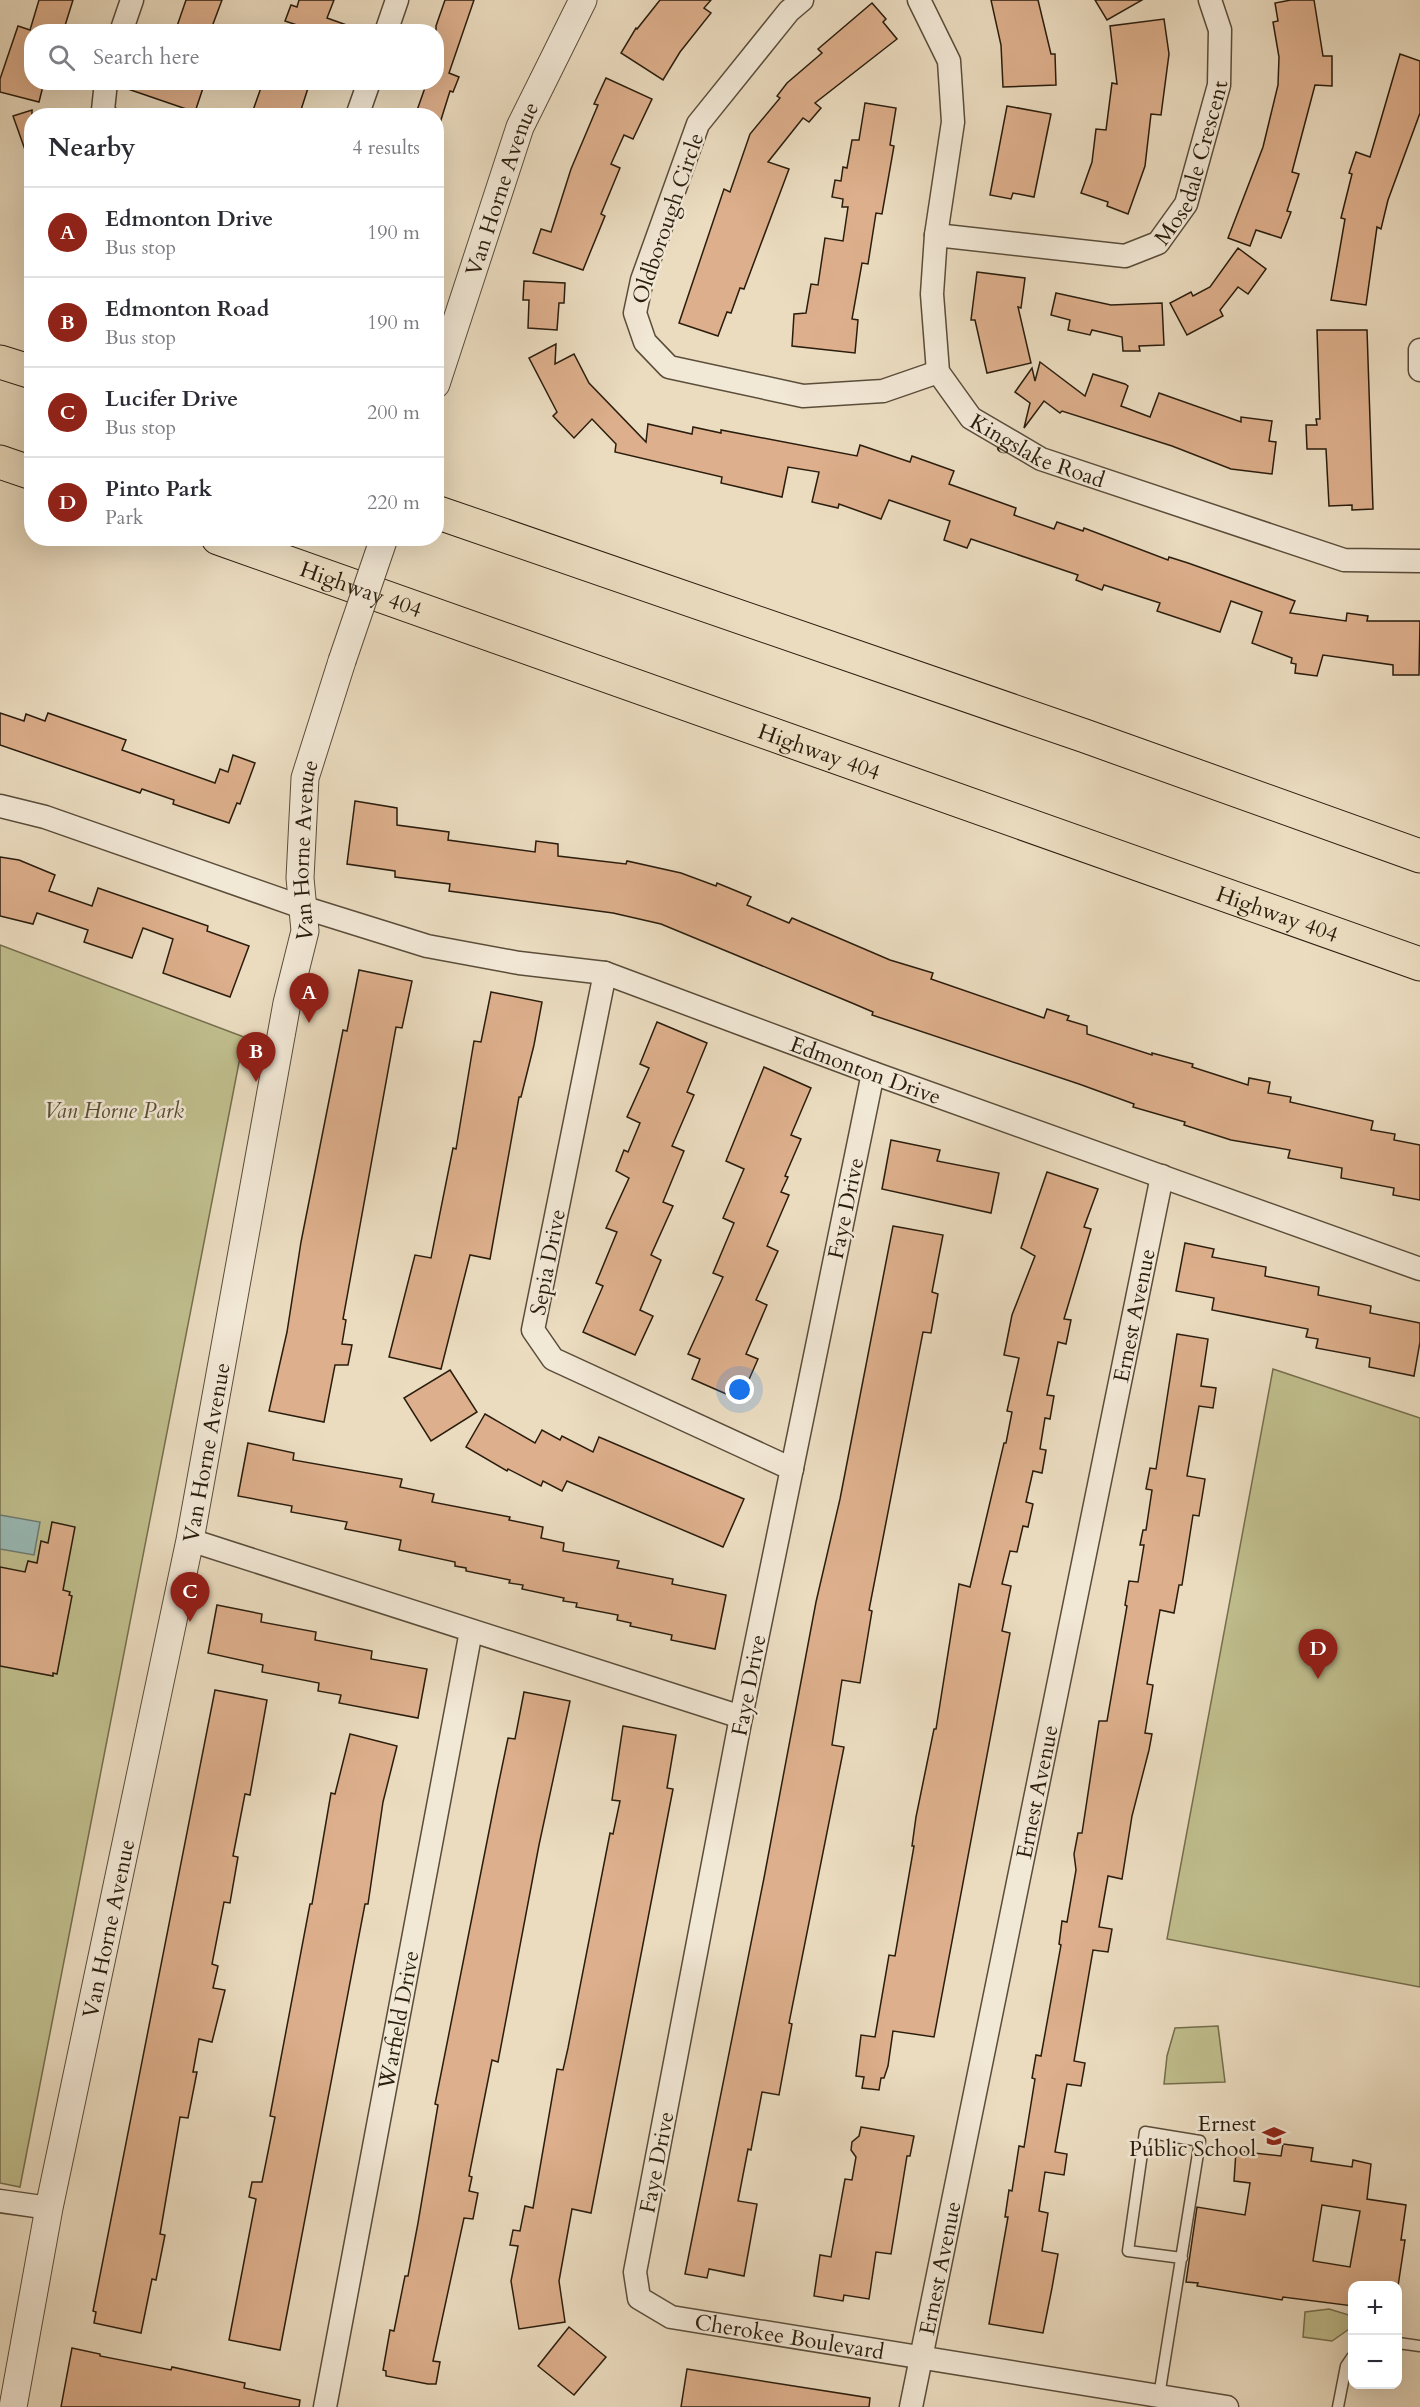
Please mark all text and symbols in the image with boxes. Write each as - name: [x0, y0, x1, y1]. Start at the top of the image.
- search box: [24, 24, 444, 90]
- icon: search: [45, 41, 78, 74]
- text: Search here: [93, 42, 200, 72]
- street label: Mosedale Crescent: [1147, 81, 1235, 251]
- street label: Van Horne Avenue: [458, 97, 546, 280]
- street label: Oldborough Circle: [625, 129, 711, 308]
- text: Nearby: [48, 130, 136, 165]
- text: 4 results: [352, 134, 420, 161]
- text: Edmonton Drive: [105, 204, 273, 234]
- text: A: [60, 219, 75, 246]
- text: 190 m: [367, 219, 420, 246]
- text: Bus stop: [105, 234, 176, 261]
- text: Edmonton Road: [105, 294, 269, 324]
- text: B: [60, 309, 75, 336]
- text: 190 m: [367, 309, 420, 336]
- text: Bus stop: [105, 324, 176, 351]
- text: Lucifer Drive: [105, 384, 238, 414]
- text: C: [60, 399, 75, 426]
- text: 200 m: [367, 399, 420, 426]
- street label: Kingslake Road: [964, 407, 1109, 495]
- text: Bus stop: [105, 414, 176, 441]
- text: Pinto Park: [105, 474, 212, 504]
- text: D: [59, 489, 76, 516]
- text: 220 m: [367, 489, 420, 516]
- text: Park: [105, 504, 143, 531]
- street label: Highway 404: [296, 554, 426, 625]
- street label: Highway 404: [754, 717, 884, 788]
- street label: Van Horne Avenue: [286, 756, 326, 945]
- street label: Highway 404: [1212, 879, 1342, 950]
- pin: A: [290, 974, 328, 1023]
- street label: Edmonton Drive: [786, 1029, 945, 1112]
- pin: B: [236, 1032, 276, 1082]
- park label: Van Horne Park: [44, 1096, 184, 1126]
- street label: Faye Drive: [821, 1155, 871, 1262]
- street label: Sepia Drive: [523, 1207, 573, 1318]
- street label: Ernest Avenue: [1106, 1246, 1163, 1385]
- street label: Van Horne Avenue: [176, 1360, 238, 1545]
- your location: [725, 1375, 754, 1404]
- pin: C: [170, 1572, 210, 1622]
- pin: D: [1298, 1630, 1338, 1679]
- street label: Faye Drive: [724, 1632, 774, 1738]
- street label: Ernest Avenue: [1009, 1722, 1066, 1861]
- street label: Van Horne Avenue: [75, 1836, 142, 2021]
- street label: Warfield Drive: [371, 1948, 427, 2093]
- street label: Faye Drive: [632, 2109, 682, 2215]
- place label: Ernest Public School: [1129, 2109, 1256, 2164]
- school or university icon: Ernest Public School: [1261, 2123, 1287, 2149]
- street label: Ernest Avenue: [912, 2199, 969, 2338]
- map controls: [1348, 2281, 1402, 2389]
- button: +: [1348, 2281, 1402, 2335]
- street label: Cherokee Boulevard: [692, 2307, 887, 2367]
- button: −: [1348, 2335, 1402, 2389]

